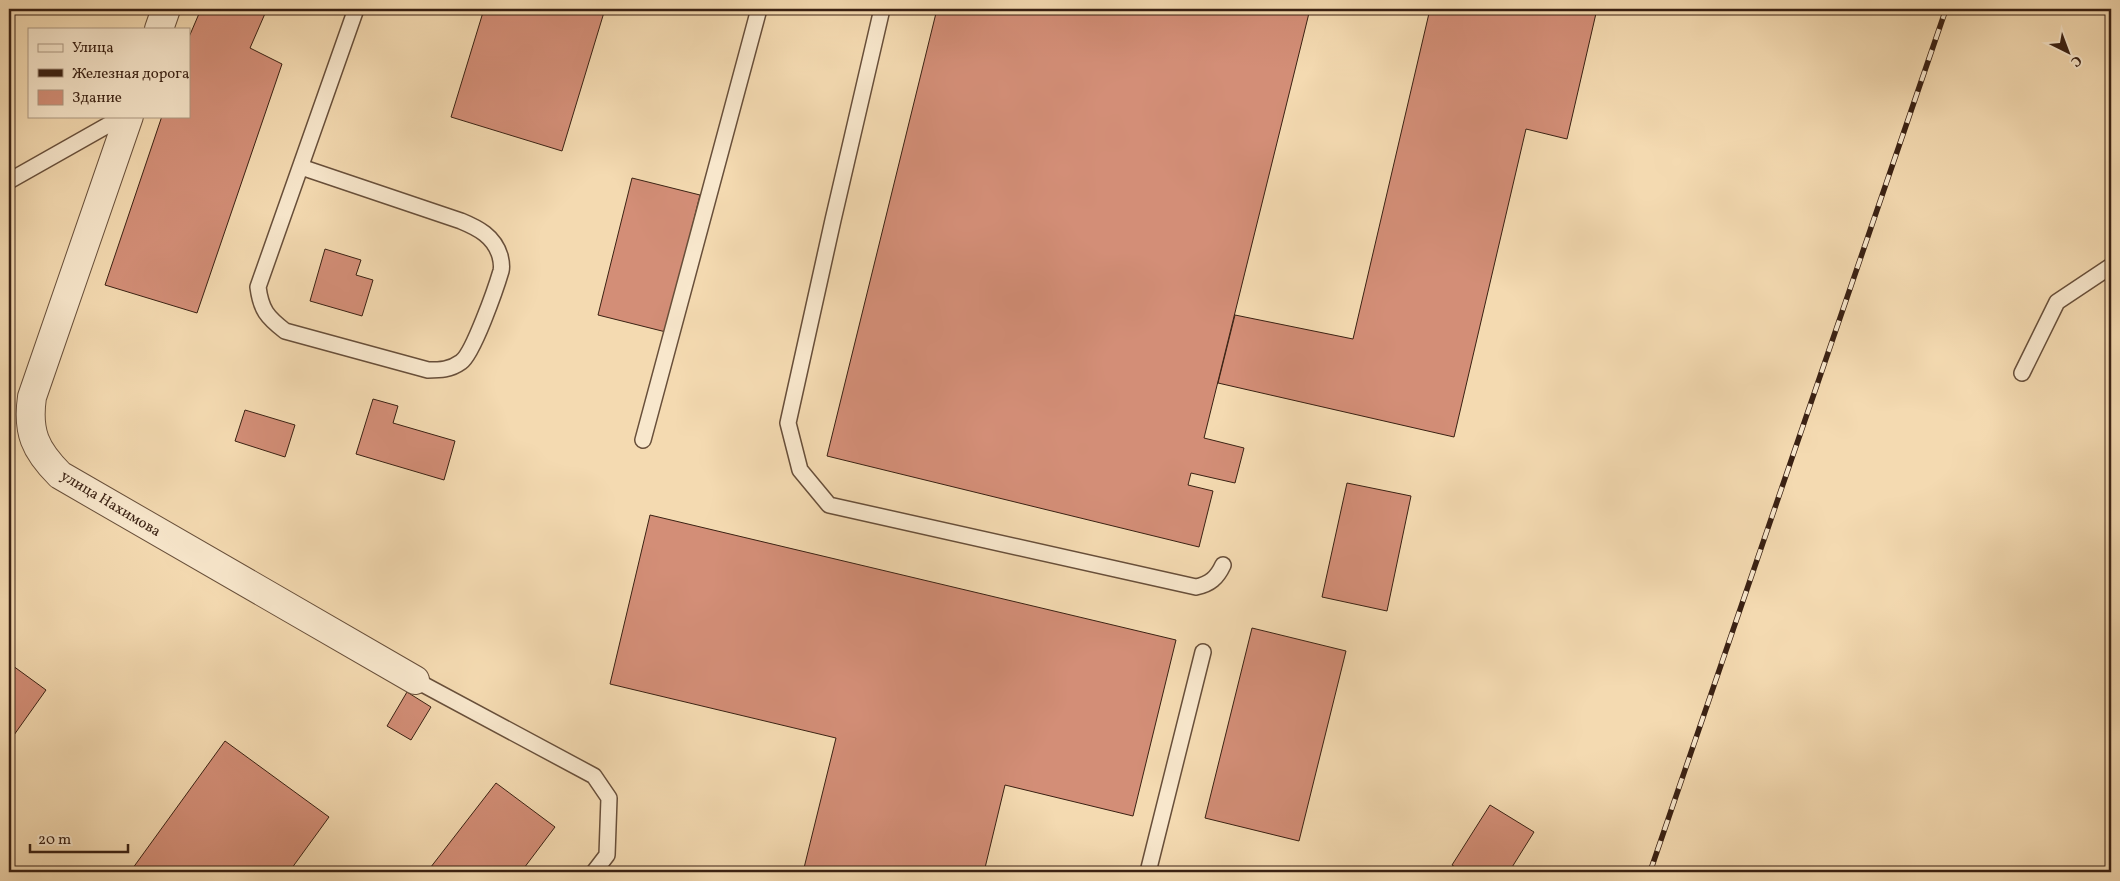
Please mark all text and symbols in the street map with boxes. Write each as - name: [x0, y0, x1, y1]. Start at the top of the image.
- legend: [28, 28, 190, 118]
- north arrow: [2042, 28, 2092, 78]
- text: Улица: [72, 38, 114, 59]
- text: С: [2066, 50, 2085, 71]
- text: Железная дорога: [72, 64, 189, 85]
- text: Здание: [72, 88, 122, 109]
- street label: улица Нахимова: [56, 466, 164, 543]
- scale bar: [30, 821, 128, 853]
- text: 20 m: [38, 830, 71, 851]

